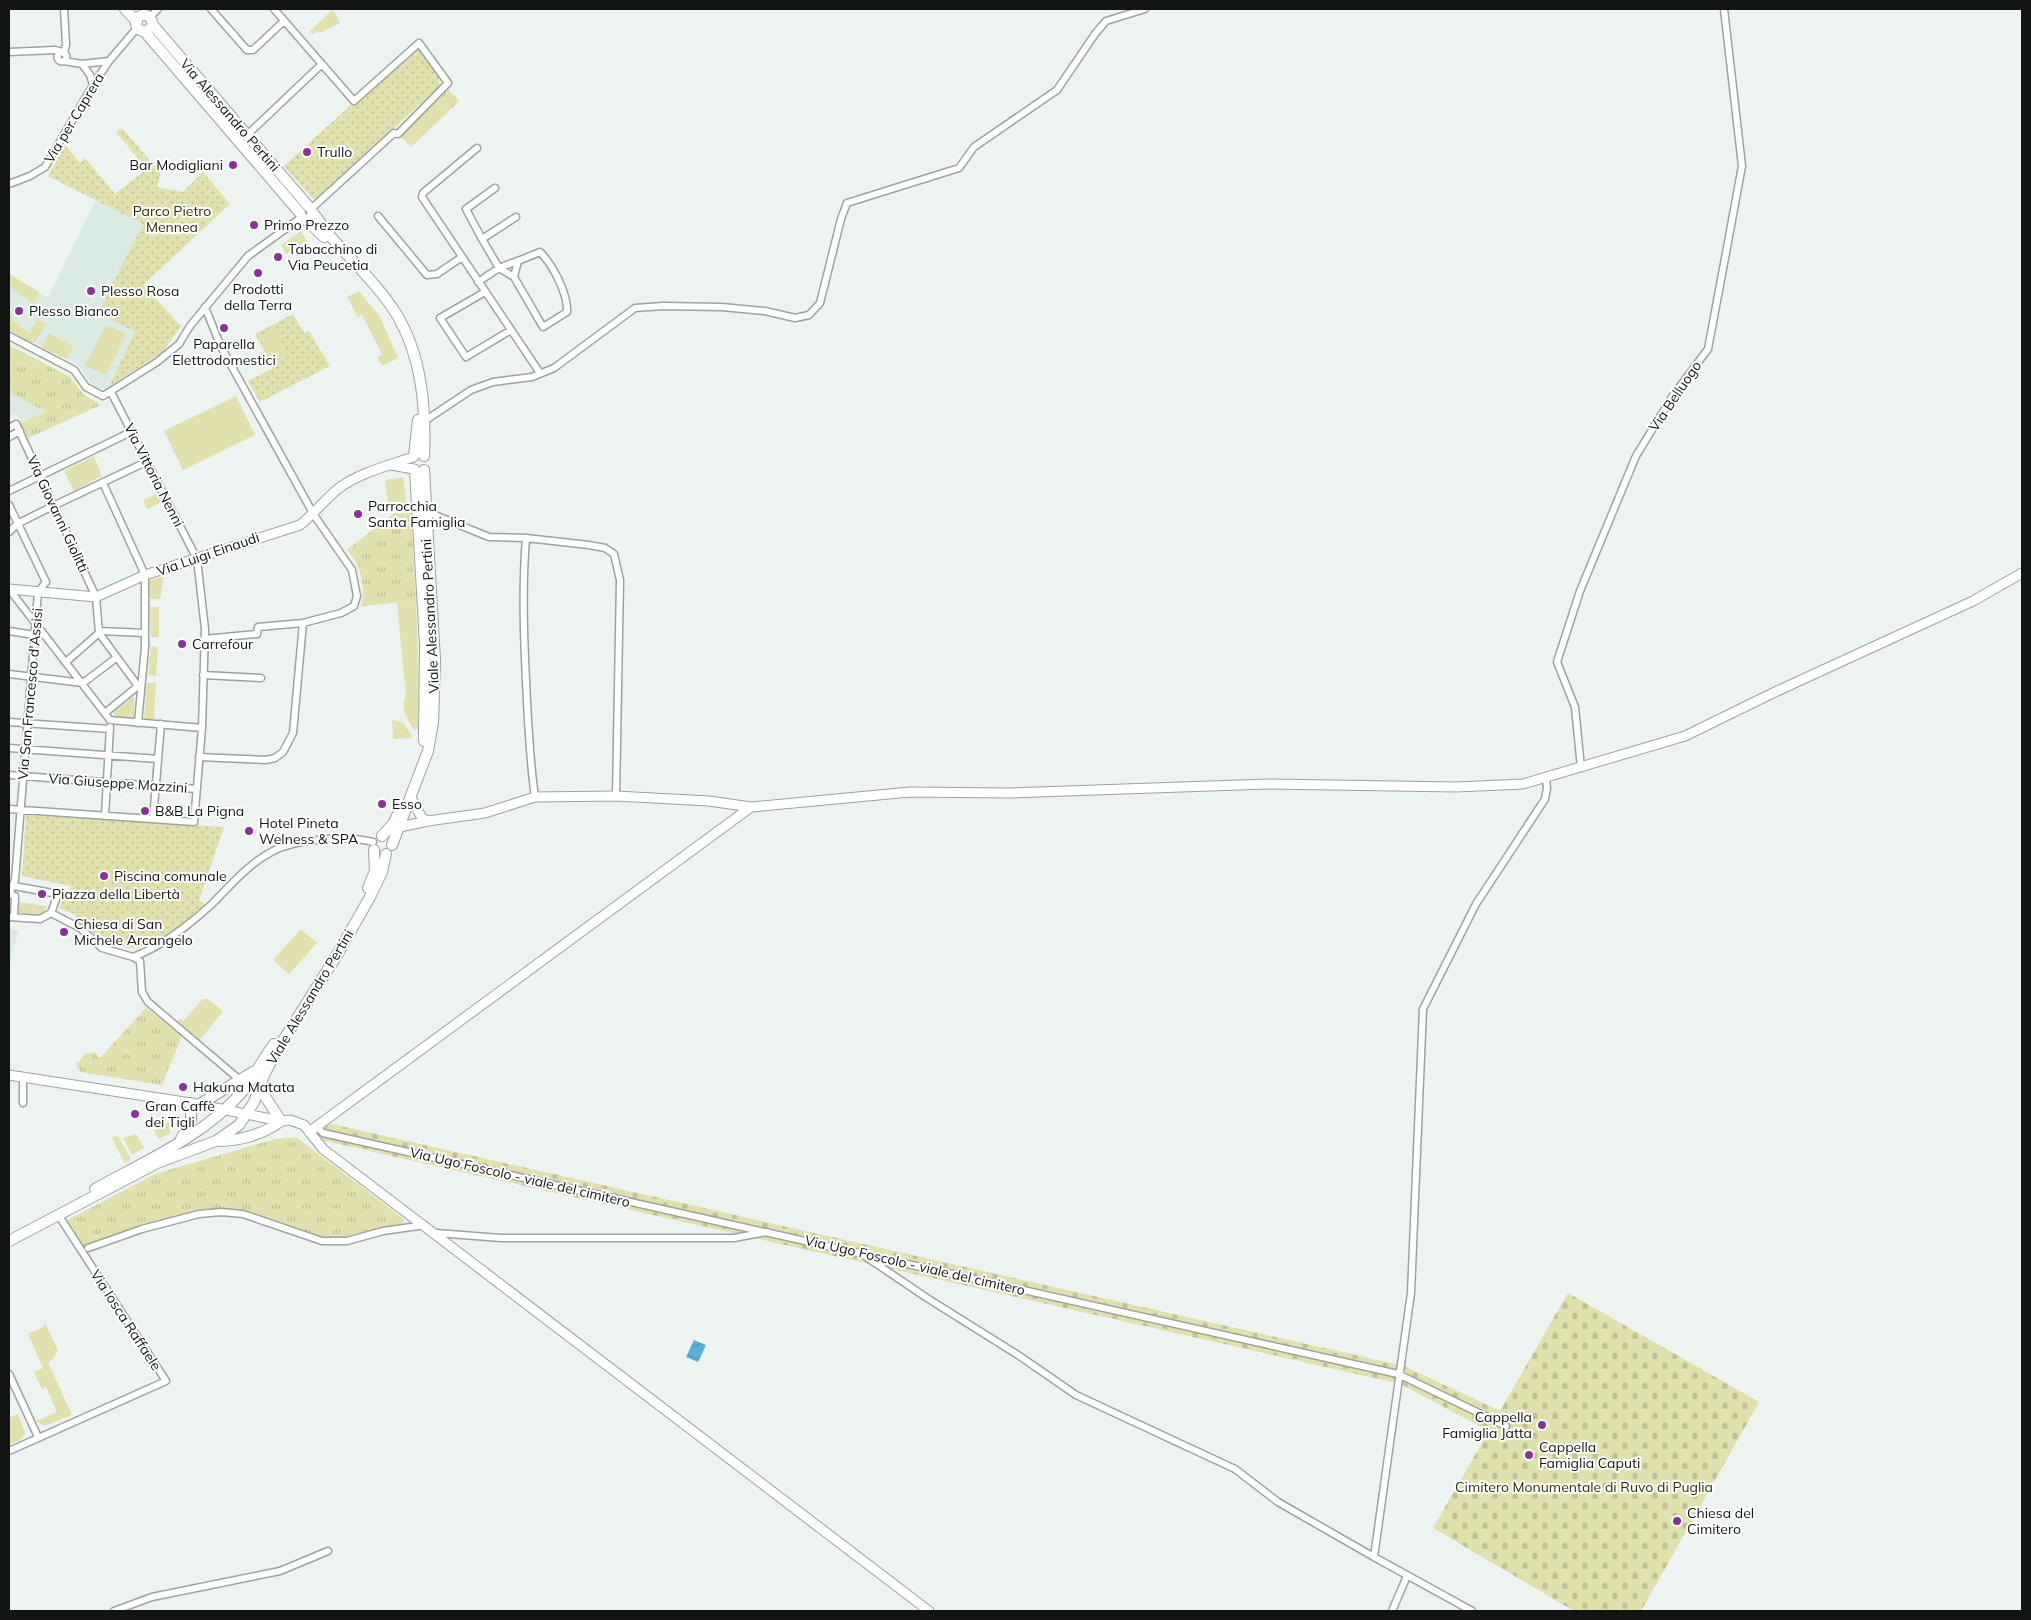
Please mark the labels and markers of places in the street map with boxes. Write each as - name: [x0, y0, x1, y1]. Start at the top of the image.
- place label: Trullo: [317, 143, 352, 161]
- marker: Trullo: [301, 146, 313, 158]
- place label: Bar Modigliani: [130, 156, 223, 174]
- marker: Bar Modigliani: [227, 159, 239, 171]
- place label: Primo Prezzo: [264, 216, 349, 234]
- marker: Primo Prezzo: [248, 219, 260, 231]
- place label: Tabacchino di Via Peucetia: [288, 240, 377, 274]
- marker: Tabacchino di Via Peucetia: [272, 251, 284, 263]
- marker: Prodotti della Terra: [252, 267, 264, 279]
- place label: Prodotti della Terra: [224, 280, 292, 314]
- place label: Plesso Rosa: [101, 282, 179, 300]
- marker: Plesso Rosa: [85, 285, 97, 297]
- place label: Plesso Bianco: [29, 302, 119, 320]
- marker: Plesso Bianco: [13, 305, 25, 317]
- marker: Paparella Elettrodomestici: [218, 322, 230, 334]
- place label: Paparella Elettrodomestici: [172, 335, 276, 369]
- place label: Parrocchia Santa Famiglia: [368, 497, 465, 531]
- marker: Parrocchia Santa Famiglia: [352, 508, 364, 520]
- place label: Carrefour: [192, 635, 254, 653]
- marker: Carrefour: [176, 638, 188, 650]
- place label: Esso: [392, 795, 422, 813]
- marker: Esso: [376, 798, 388, 810]
- place label: B&B La Pigna: [155, 802, 244, 820]
- marker: B&B La Pigna: [139, 805, 151, 817]
- place label: Hotel Pineta Welness & SPA: [259, 814, 359, 848]
- marker: Hotel Pineta Welness & SPA: [243, 825, 255, 837]
- place label: Piscina comunale: [114, 867, 227, 885]
- marker: Piscina comunale: [98, 870, 110, 882]
- place label: Piazza della Libertà: [52, 885, 180, 903]
- marker: Piazza della Libertà: [36, 888, 48, 900]
- place label: Chiesa di San Michele Arcangelo: [74, 915, 193, 949]
- marker: Chiesa di San Michele Arcangelo: [58, 926, 70, 938]
- place label: Hakuna Matata: [193, 1078, 295, 1096]
- marker: Hakuna Matata: [177, 1081, 189, 1093]
- place label: Gran Caffè dei Tigli: [145, 1097, 215, 1131]
- marker: Gran Caffè dei Tigli: [129, 1108, 141, 1120]
- place label: Cappella Famiglia Jatta: [1442, 1408, 1532, 1442]
- marker: Cappella Famiglia Jatta: [1536, 1419, 1548, 1431]
- place label: Cappella Famiglia Caputi: [1539, 1438, 1640, 1472]
- marker: Cappella Famiglia Caputi: [1523, 1449, 1535, 1461]
- place label: Chiesa del Cimitero: [1687, 1504, 1754, 1538]
- marker: Chiesa del Cimitero: [1671, 1515, 1683, 1527]

